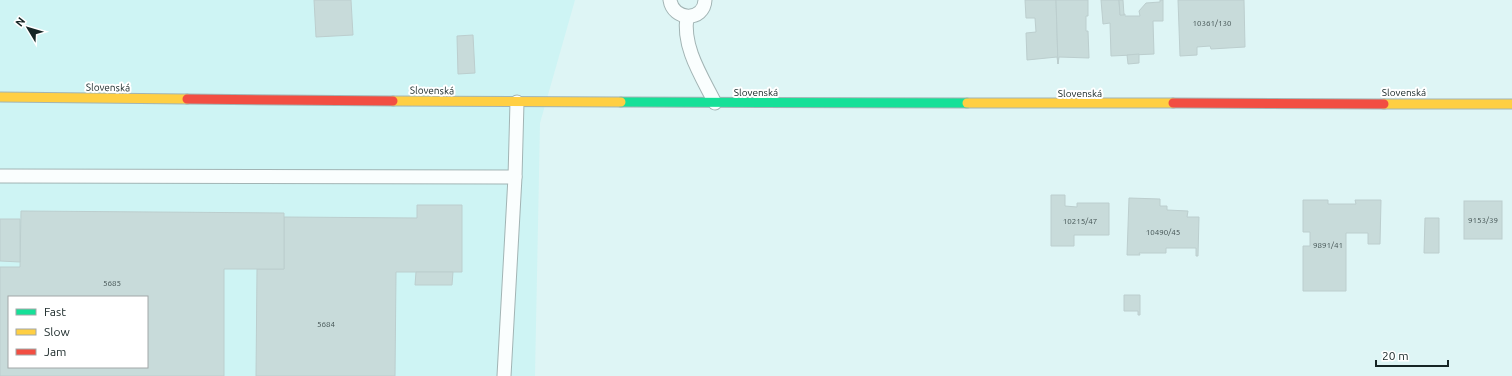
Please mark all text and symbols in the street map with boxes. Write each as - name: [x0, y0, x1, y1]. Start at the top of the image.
- north arrow: [8, 8, 48, 48]
- text: N: [13, 15, 27, 29]
- house number: 10361/130: [1192, 19, 1232, 28]
- street label: Slovenská: [86, 82, 130, 93]
- street label: Slovenská: [410, 85, 454, 96]
- street label: Slovenská: [734, 87, 778, 98]
- street label: Slovenská: [1382, 87, 1426, 98]
- street label: Slovenská: [1058, 88, 1102, 99]
- house number: 9153/39: [1468, 216, 1498, 225]
- house number: 10215/47: [1063, 217, 1097, 226]
- house number: 10490/45: [1146, 228, 1180, 237]
- house number: 9891/41: [1313, 241, 1343, 250]
- house number: 5685: [103, 279, 121, 288]
- legend: [8, 296, 148, 368]
- text: Fast: [44, 305, 66, 318]
- house number: 5684: [317, 320, 336, 329]
- text: Slow: [44, 325, 70, 338]
- scale bar: [1376, 342, 1448, 368]
- text: Jam: [44, 345, 66, 358]
- text: 20 m: [1382, 349, 1409, 362]

